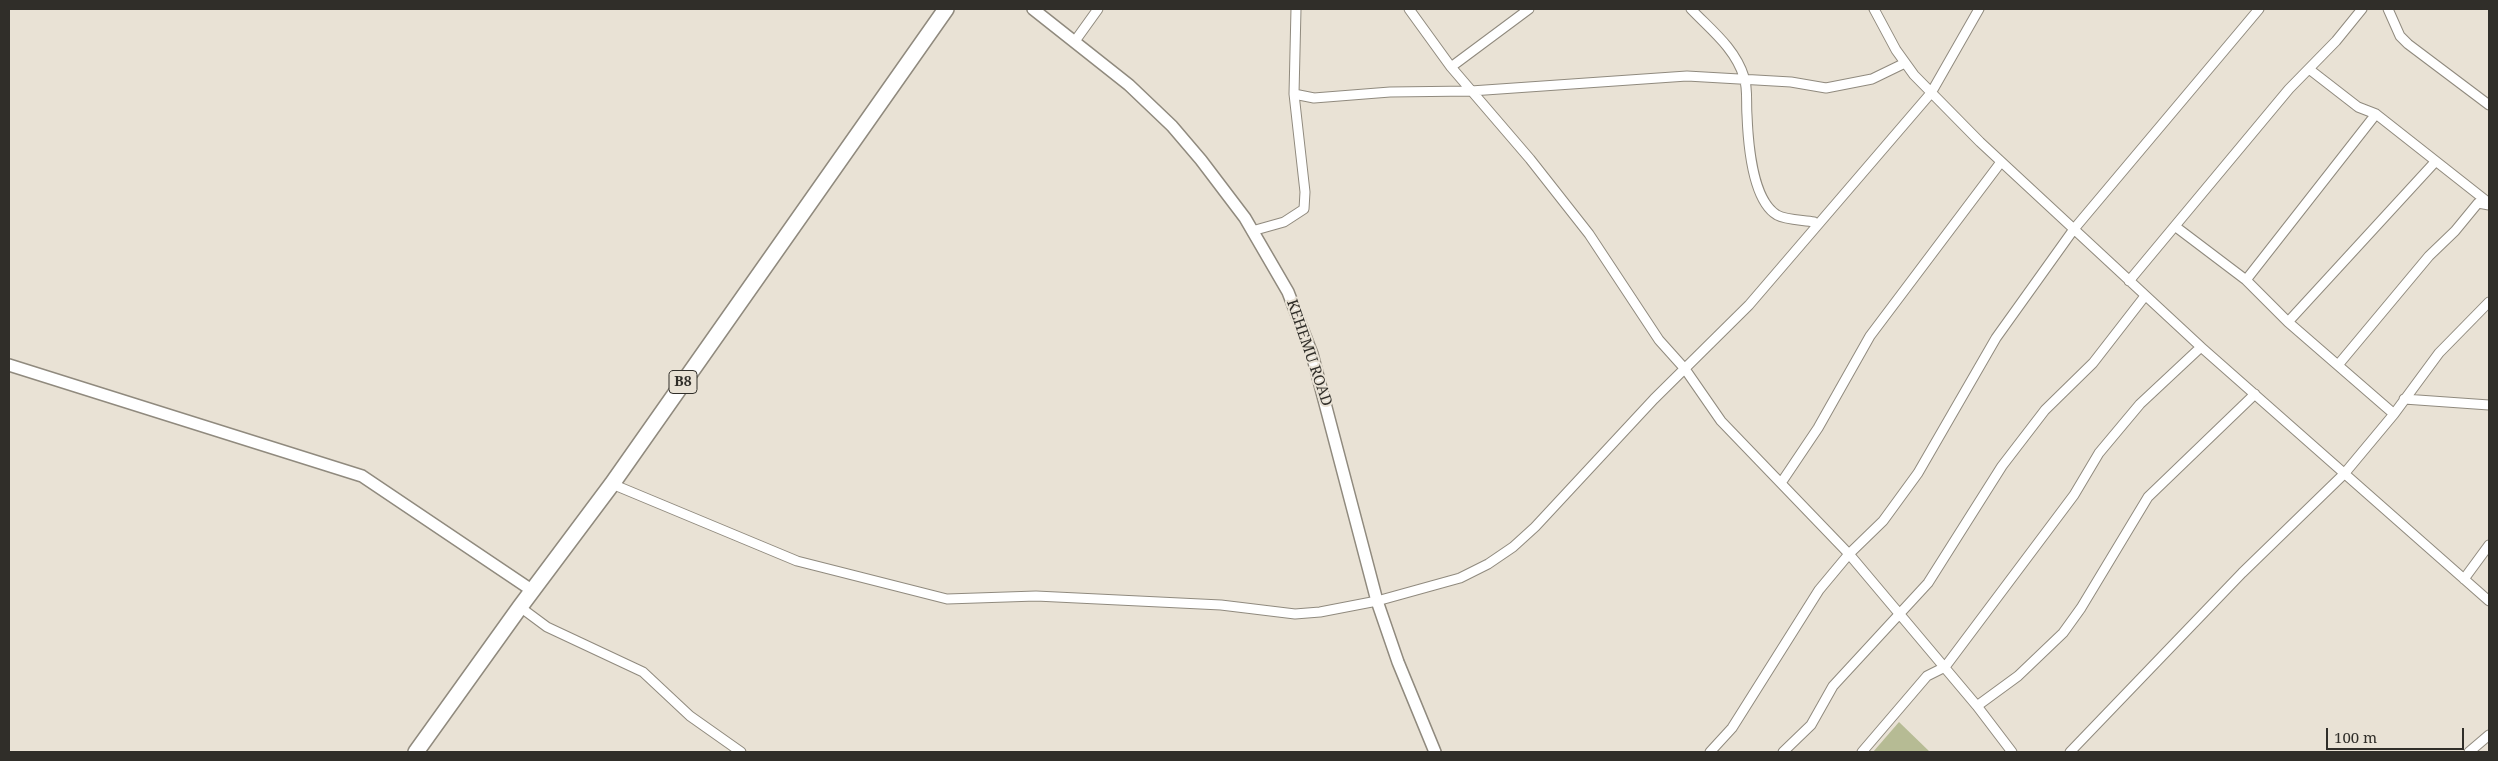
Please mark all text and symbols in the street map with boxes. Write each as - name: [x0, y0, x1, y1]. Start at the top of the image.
- street label: KEHEMU ROAD: [1282, 297, 1336, 409]
- road number: B8: [669, 371, 697, 394]
- scale bar: [2328, 718, 2466, 750]
- text: 100 m: [2334, 727, 2377, 747]

